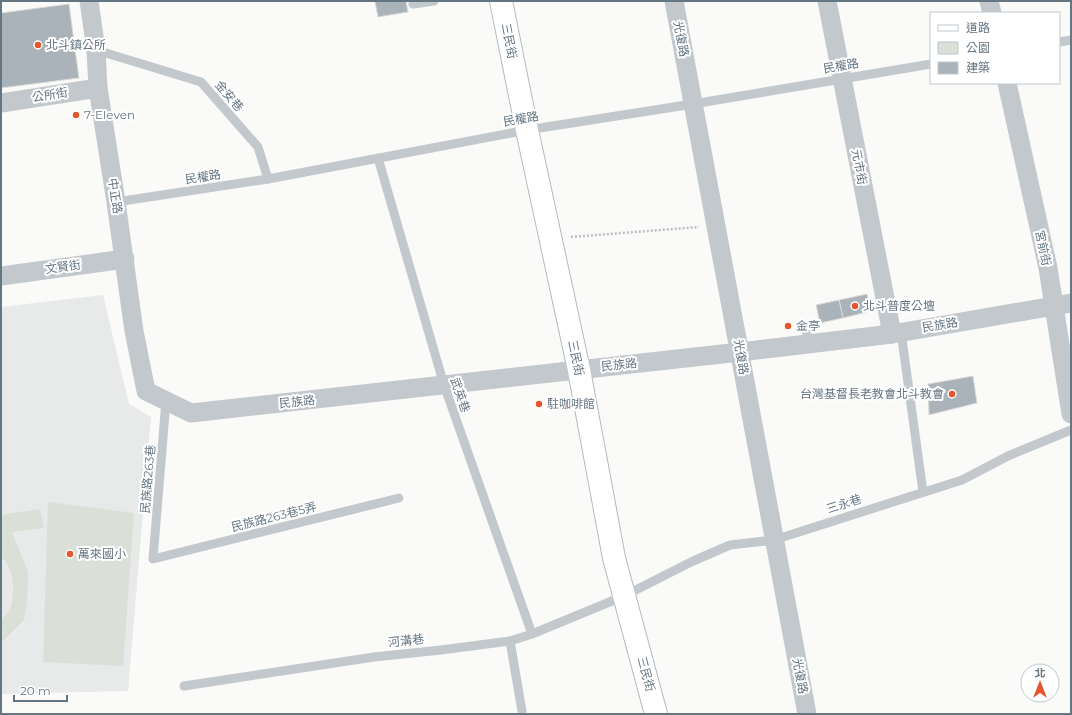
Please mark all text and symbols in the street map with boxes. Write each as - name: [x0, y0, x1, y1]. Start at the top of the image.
- legend: [930, 12, 1060, 84]
- street label: 光復路: [671, 20, 692, 58]
- text: 道路: [966, 20, 990, 35]
- street label: 三民街: [499, 22, 520, 60]
- place label: 北斗鎮公所: [46, 37, 106, 52]
- marker: 北斗鎮公所: [33, 40, 43, 50]
- text: 公園: [966, 40, 990, 55]
- street label: 民權路: [822, 55, 860, 76]
- text: 建築: [966, 60, 990, 75]
- street label: 金安巷: [212, 77, 247, 114]
- street label: 公所街: [31, 84, 69, 105]
- place label: 7-Eleven: [84, 107, 135, 122]
- street label: 民權路: [502, 108, 540, 129]
- marker: 7-Eleven: [71, 110, 81, 120]
- street label: 元市街: [849, 148, 870, 186]
- street label: 民權路: [184, 166, 222, 187]
- street label: 中正路: [105, 177, 126, 215]
- street label: 宮前街: [1032, 229, 1055, 267]
- street label: 文賢街: [44, 257, 82, 276]
- place label: 北斗普度公壇: [863, 298, 935, 313]
- marker: 北斗普度公壇: [850, 301, 860, 311]
- street label: 民族路: [921, 314, 959, 335]
- place label: 金亭: [796, 318, 820, 333]
- marker: 金亭: [783, 321, 793, 331]
- street label: 光復路: [731, 338, 752, 376]
- street label: 三民街: [565, 339, 588, 377]
- street label: 民族路: [600, 355, 638, 374]
- street label: 武英巷: [448, 375, 473, 414]
- place label: 台灣基督長老教會北斗教會: [800, 386, 944, 401]
- marker: 台灣基督長老教會北斗教會: [947, 389, 957, 399]
- street label: 民族路: [278, 392, 316, 411]
- place label: 駐咖啡館: [547, 396, 595, 411]
- marker: 駐咖啡館: [534, 399, 544, 409]
- street label: 民族路263巷: [137, 444, 158, 514]
- street label: 三永巷: [824, 491, 863, 516]
- street label: 民族路263巷5弄: [230, 499, 318, 534]
- place label: 萬來國小: [78, 546, 126, 561]
- marker: 萬來國小: [65, 549, 75, 559]
- street label: 河溝巷: [387, 631, 425, 650]
- street label: 三民街: [635, 655, 658, 693]
- street label: 光復路: [790, 657, 811, 695]
- north arrow: [1020, 663, 1060, 703]
- text: 北: [1035, 666, 1046, 680]
- scale bar: [14, 677, 67, 703]
- text: 20 m: [20, 683, 51, 698]

